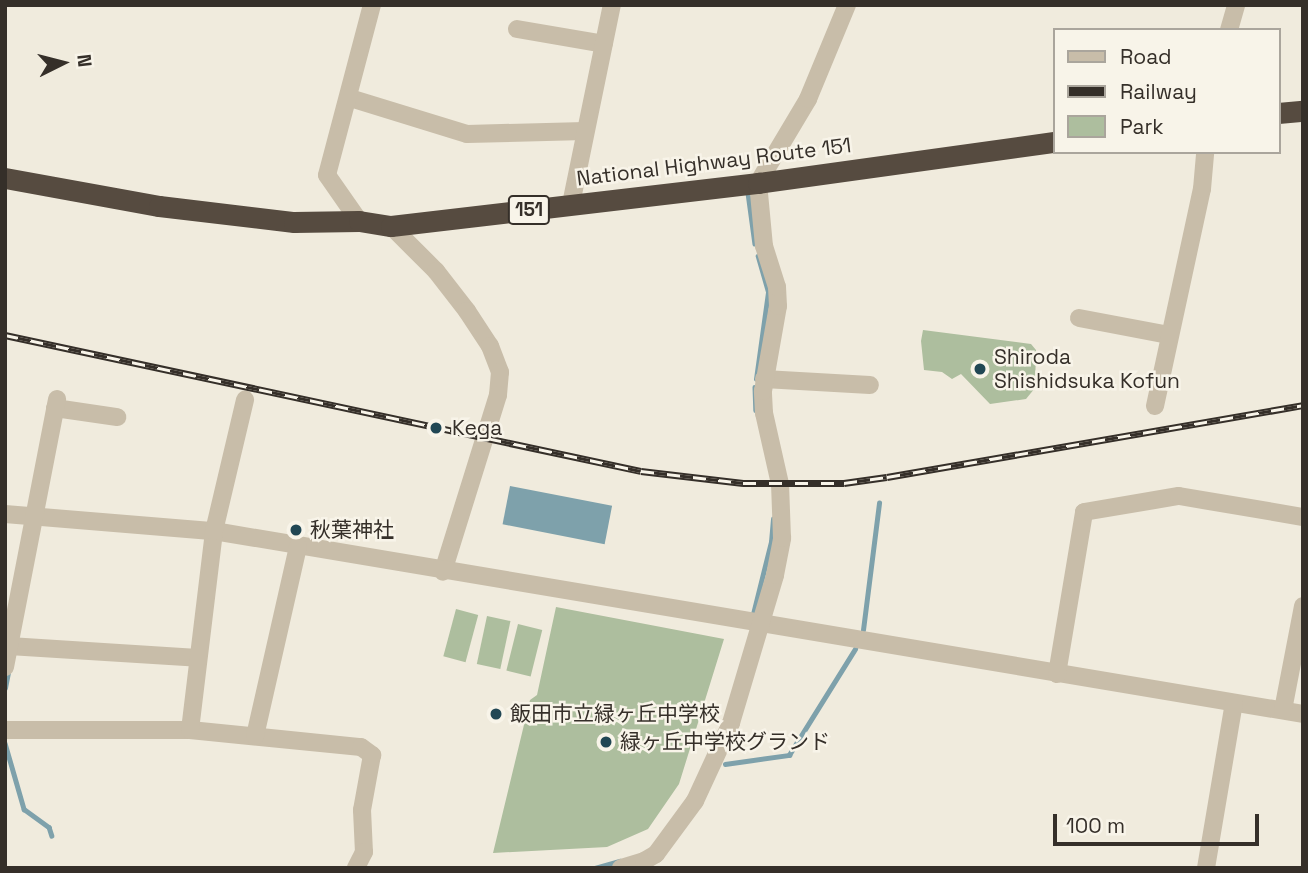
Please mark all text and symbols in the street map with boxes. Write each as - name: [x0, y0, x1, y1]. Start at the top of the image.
- north arrow: [28, 28, 98, 98]
- legend: [1052, 28, 1280, 154]
- text: Road: [1120, 43, 1172, 70]
- text: N: [71, 53, 97, 68]
- text: Railway: [1120, 78, 1197, 105]
- text: Park: [1120, 113, 1164, 140]
- street label: National Highway Route 151: [575, 133, 853, 191]
- road number: 151: [506, 194, 552, 226]
- place label: Shiroda Shishidsuka Kofun: [994, 344, 1180, 394]
- marker: Shiroda Shishidsuka Kofun: [972, 361, 988, 377]
- place label: Kega: [452, 415, 502, 441]
- marker: Kega: [426, 418, 446, 438]
- place label: 秋葉神社: [310, 517, 394, 543]
- marker: 秋葉神社: [288, 522, 304, 538]
- place label: 飯田市立緑ヶ丘中学校: [510, 701, 720, 727]
- marker: 飯田市立緑ヶ丘中学校: [488, 706, 504, 722]
- place label: 緑ヶ丘中学校グランド: [620, 729, 830, 755]
- marker: 緑ヶ丘中学校グランド: [598, 734, 614, 750]
- scale bar: [1056, 800, 1262, 844]
- text: 100 m: [1066, 812, 1125, 839]

